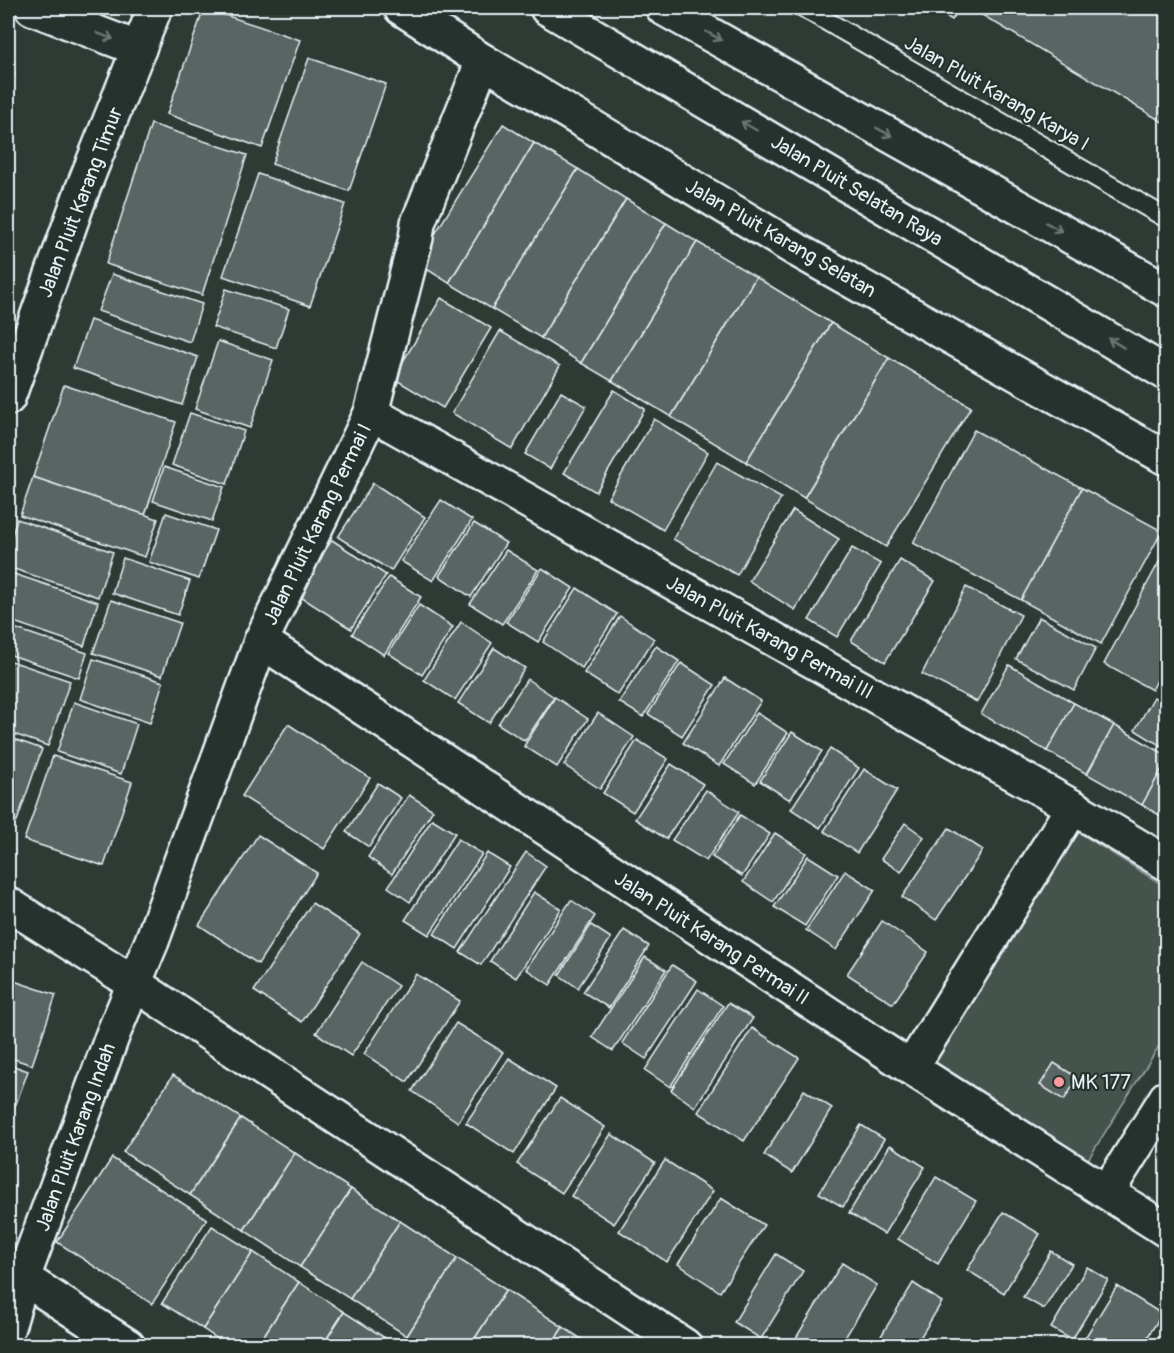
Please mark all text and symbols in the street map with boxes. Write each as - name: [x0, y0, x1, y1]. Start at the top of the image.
- one-way arrow: [705, 30, 722, 42]
- street label: Jalan Pluit Karang Karya I: [900, 30, 1094, 157]
- one-way arrow: [95, 31, 114, 42]
- street label: Jalan Pluit Karang Timur: [33, 103, 128, 301]
- one-way arrow: [741, 120, 758, 132]
- one-way arrow: [875, 126, 892, 138]
- street label: Jalan Pluit Selatan Raya: [766, 129, 947, 252]
- street label: Jalan Pluit Karang Selatan: [681, 174, 880, 303]
- one-way arrow: [1045, 221, 1062, 233]
- one-way arrow: [1108, 337, 1125, 349]
- street label: Jalan Pluit Karang Permai I: [258, 419, 377, 629]
- street label: Jalan Pluit Karang Permai III: [662, 570, 878, 705]
- street label: Jalan Pluit Karang Permai II: [610, 866, 814, 1011]
- street label: Jalan Pluit Karang Indah: [30, 1040, 121, 1235]
- place label: MK 177: [1071, 1070, 1131, 1095]
- marker: MK 177: [1052, 1075, 1066, 1089]

